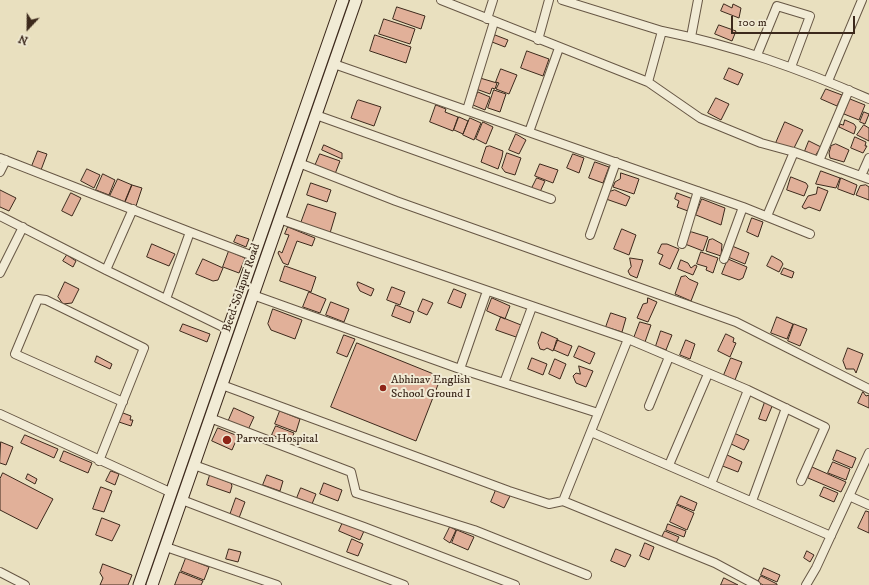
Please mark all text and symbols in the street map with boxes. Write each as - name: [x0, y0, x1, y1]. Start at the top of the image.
- north arrow: [8, 8, 48, 48]
- scale bar: [733, 8, 857, 34]
- text: 100 m: [738, 15, 767, 30]
- text: N: [17, 31, 30, 47]
- street label: Beed-Solapur Road: [220, 242, 264, 334]
- place label: Abhinav English School Ground I: [391, 374, 471, 402]
- marker: Abhinav English School Ground I: [378, 383, 388, 393]
- place label: Parveen Hospital: [236, 433, 318, 447]
- marker: Parveen Hospital: [221, 434, 233, 446]

